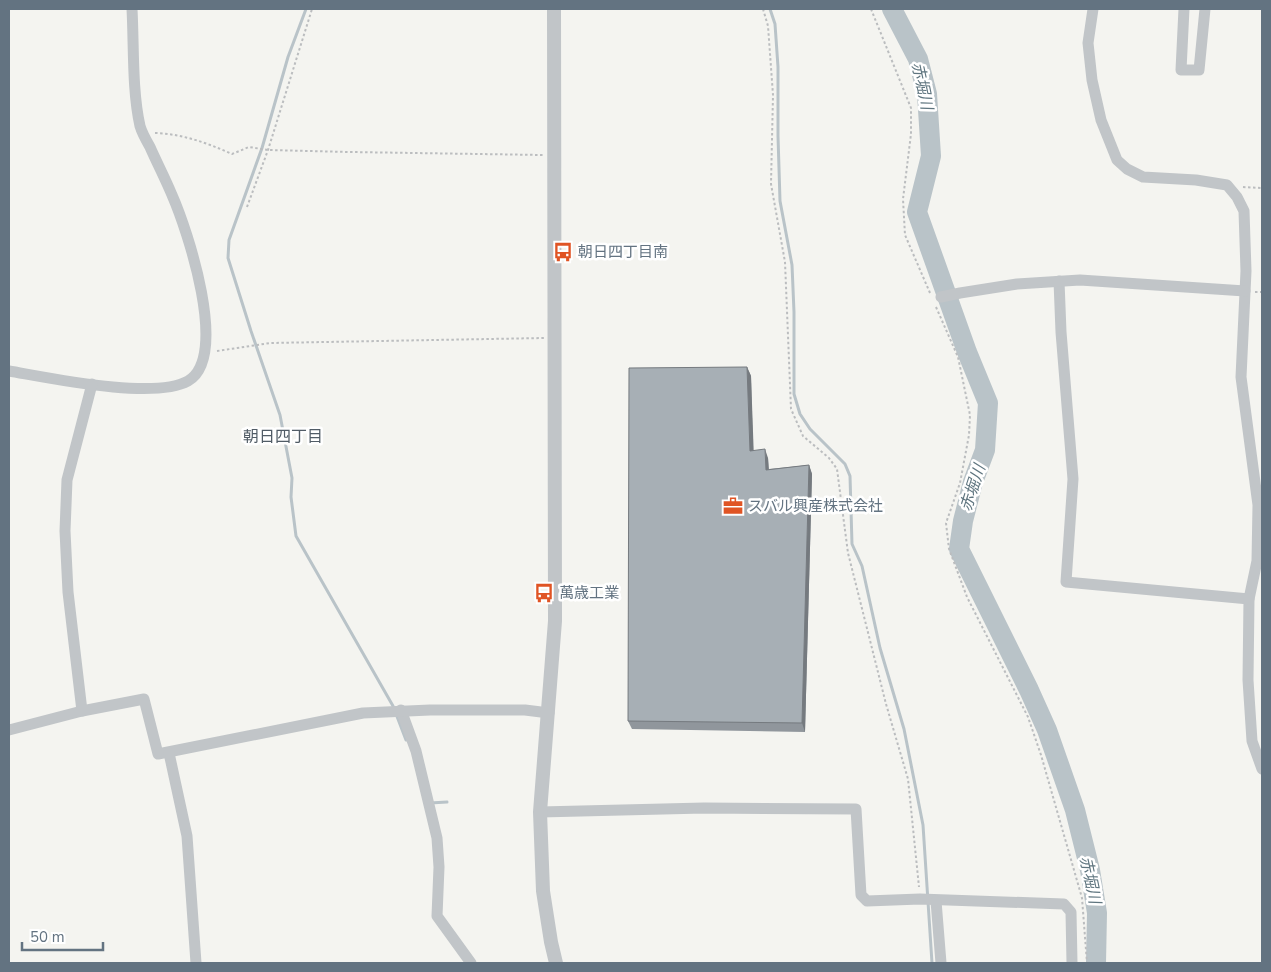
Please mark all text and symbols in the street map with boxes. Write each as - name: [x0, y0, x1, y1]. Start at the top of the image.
- water label: 赤堀川: [906, 60, 938, 114]
- bus stop icon: 朝日四丁目南: [552, 241, 574, 263]
- place label: 朝日四丁目南: [578, 242, 668, 262]
- district label: 朝日四丁目: [243, 426, 323, 448]
- water label: 赤堀川: [955, 460, 991, 514]
- office icon: スバル興産株式会社: [722, 495, 744, 517]
- place label: スバル興産株式会社: [748, 496, 883, 516]
- bus stop icon: 萬歳工業: [533, 582, 555, 604]
- place label: 萬歳工業: [559, 583, 619, 603]
- water label: 赤堀川: [1074, 854, 1106, 908]
- scale bar: [22, 920, 104, 952]
- text: 50 m: [30, 927, 65, 947]

